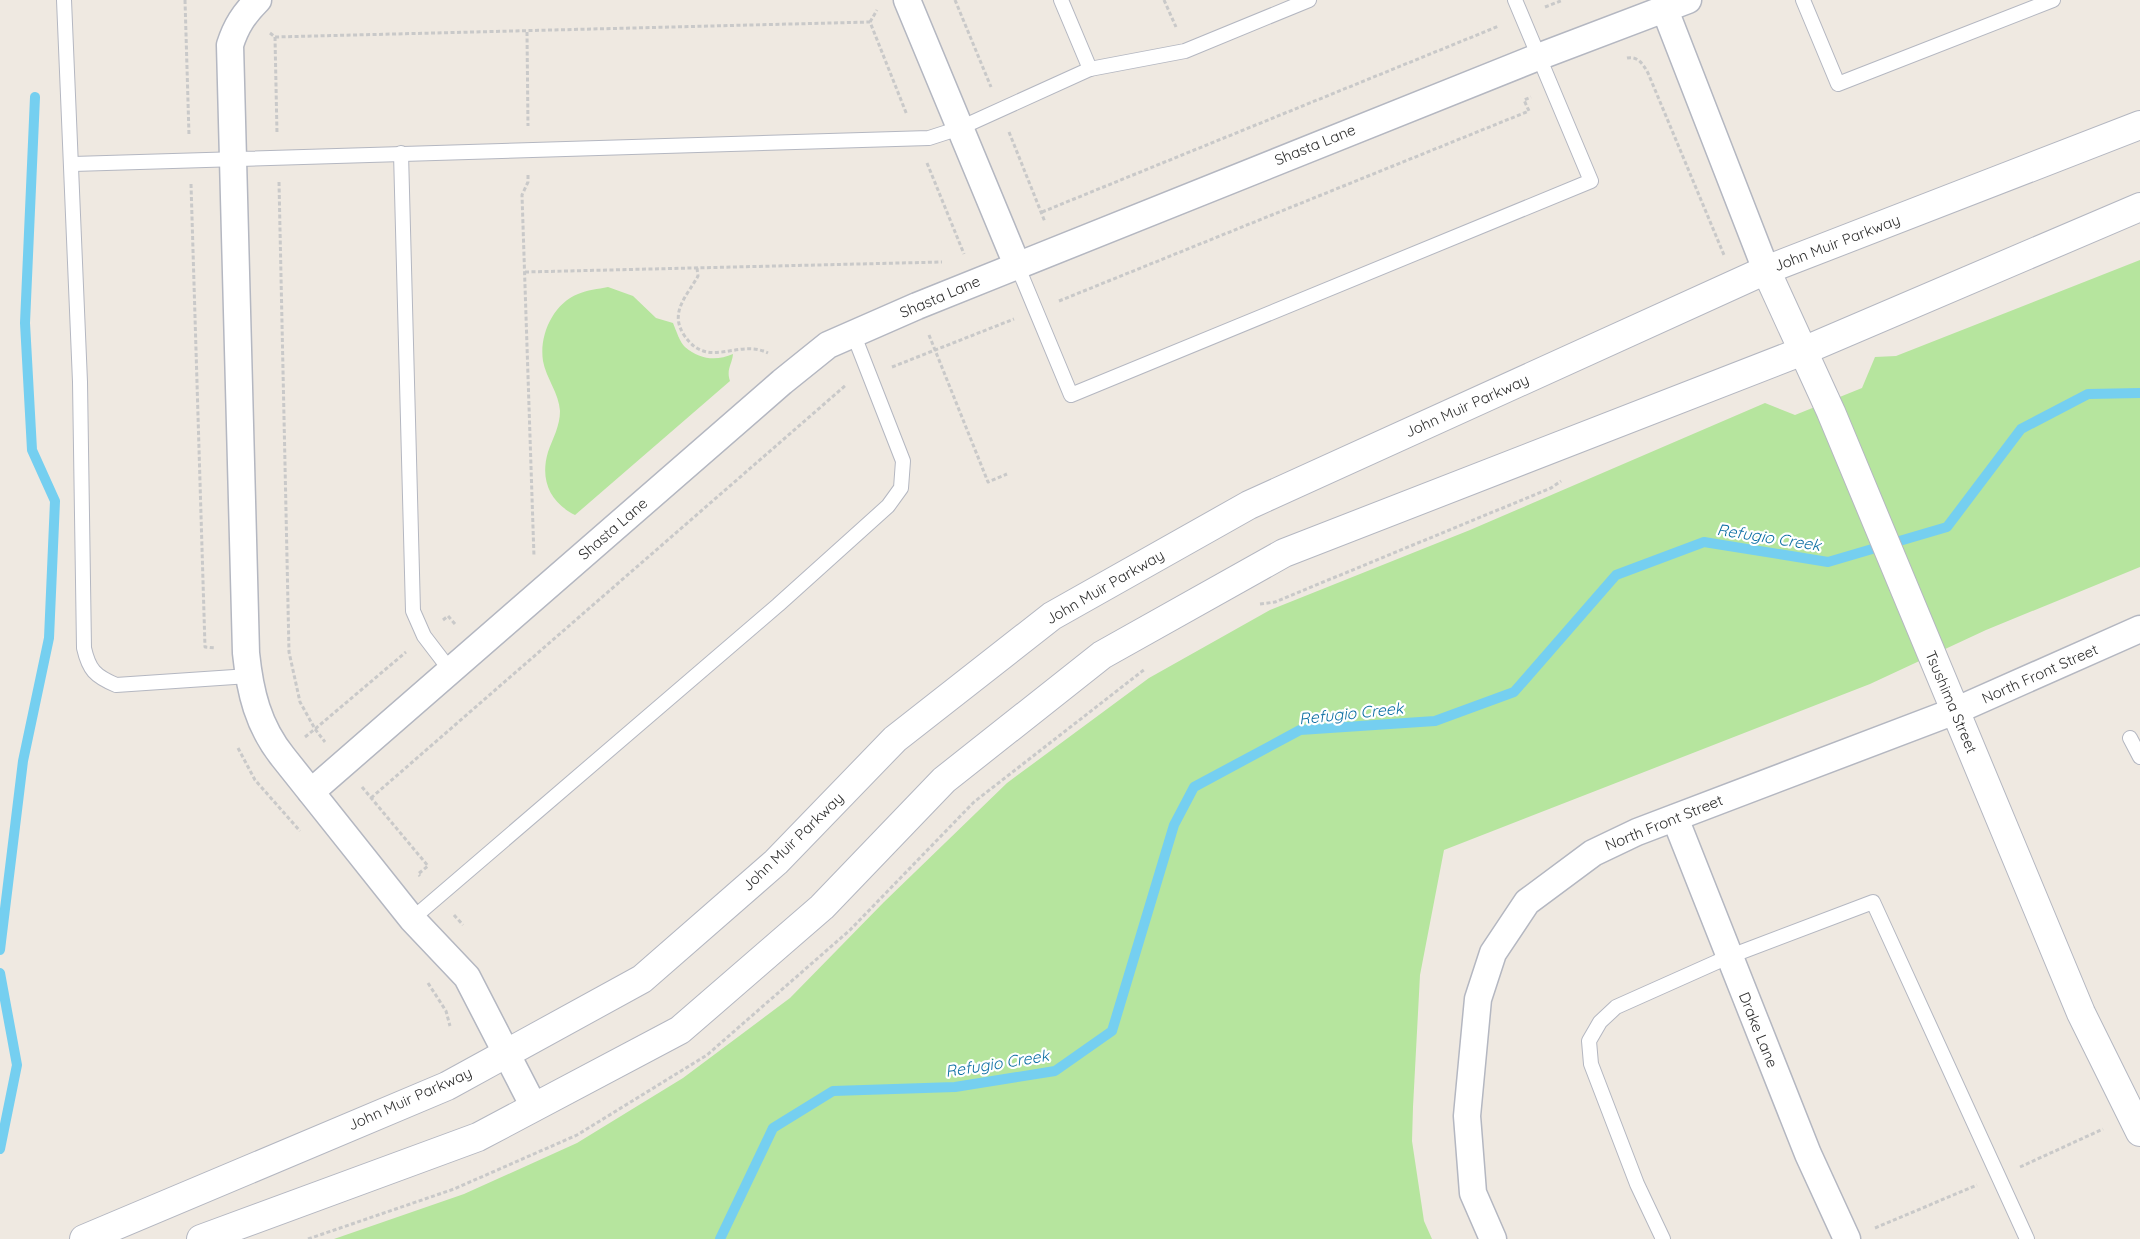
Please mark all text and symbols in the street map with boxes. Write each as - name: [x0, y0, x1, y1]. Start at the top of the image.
- street label: Shasta Lane: [1272, 120, 1358, 169]
- street label: John Muir Parkway: [1771, 210, 1903, 275]
- street label: Shasta Lane: [897, 271, 983, 322]
- street label: John Muir Parkway: [1402, 370, 1532, 441]
- street label: Shasta Lane: [574, 493, 651, 564]
- water label: Refugio Creek: [1716, 519, 1824, 555]
- street label: John Muir Parkway: [1042, 545, 1167, 628]
- street label: North Front Street: [1979, 639, 2101, 708]
- street label: Tsushima Street: [1921, 648, 1982, 756]
- water label: Refugio Creek: [1298, 697, 1406, 728]
- street label: John Muir Parkway: [738, 788, 847, 895]
- street label: North Front Street: [1602, 790, 1725, 855]
- street label: Drake Lane: [1735, 989, 1782, 1070]
- water label: Refugio Creek: [944, 1045, 1052, 1081]
- street label: John Muir Parkway: [345, 1063, 475, 1134]

